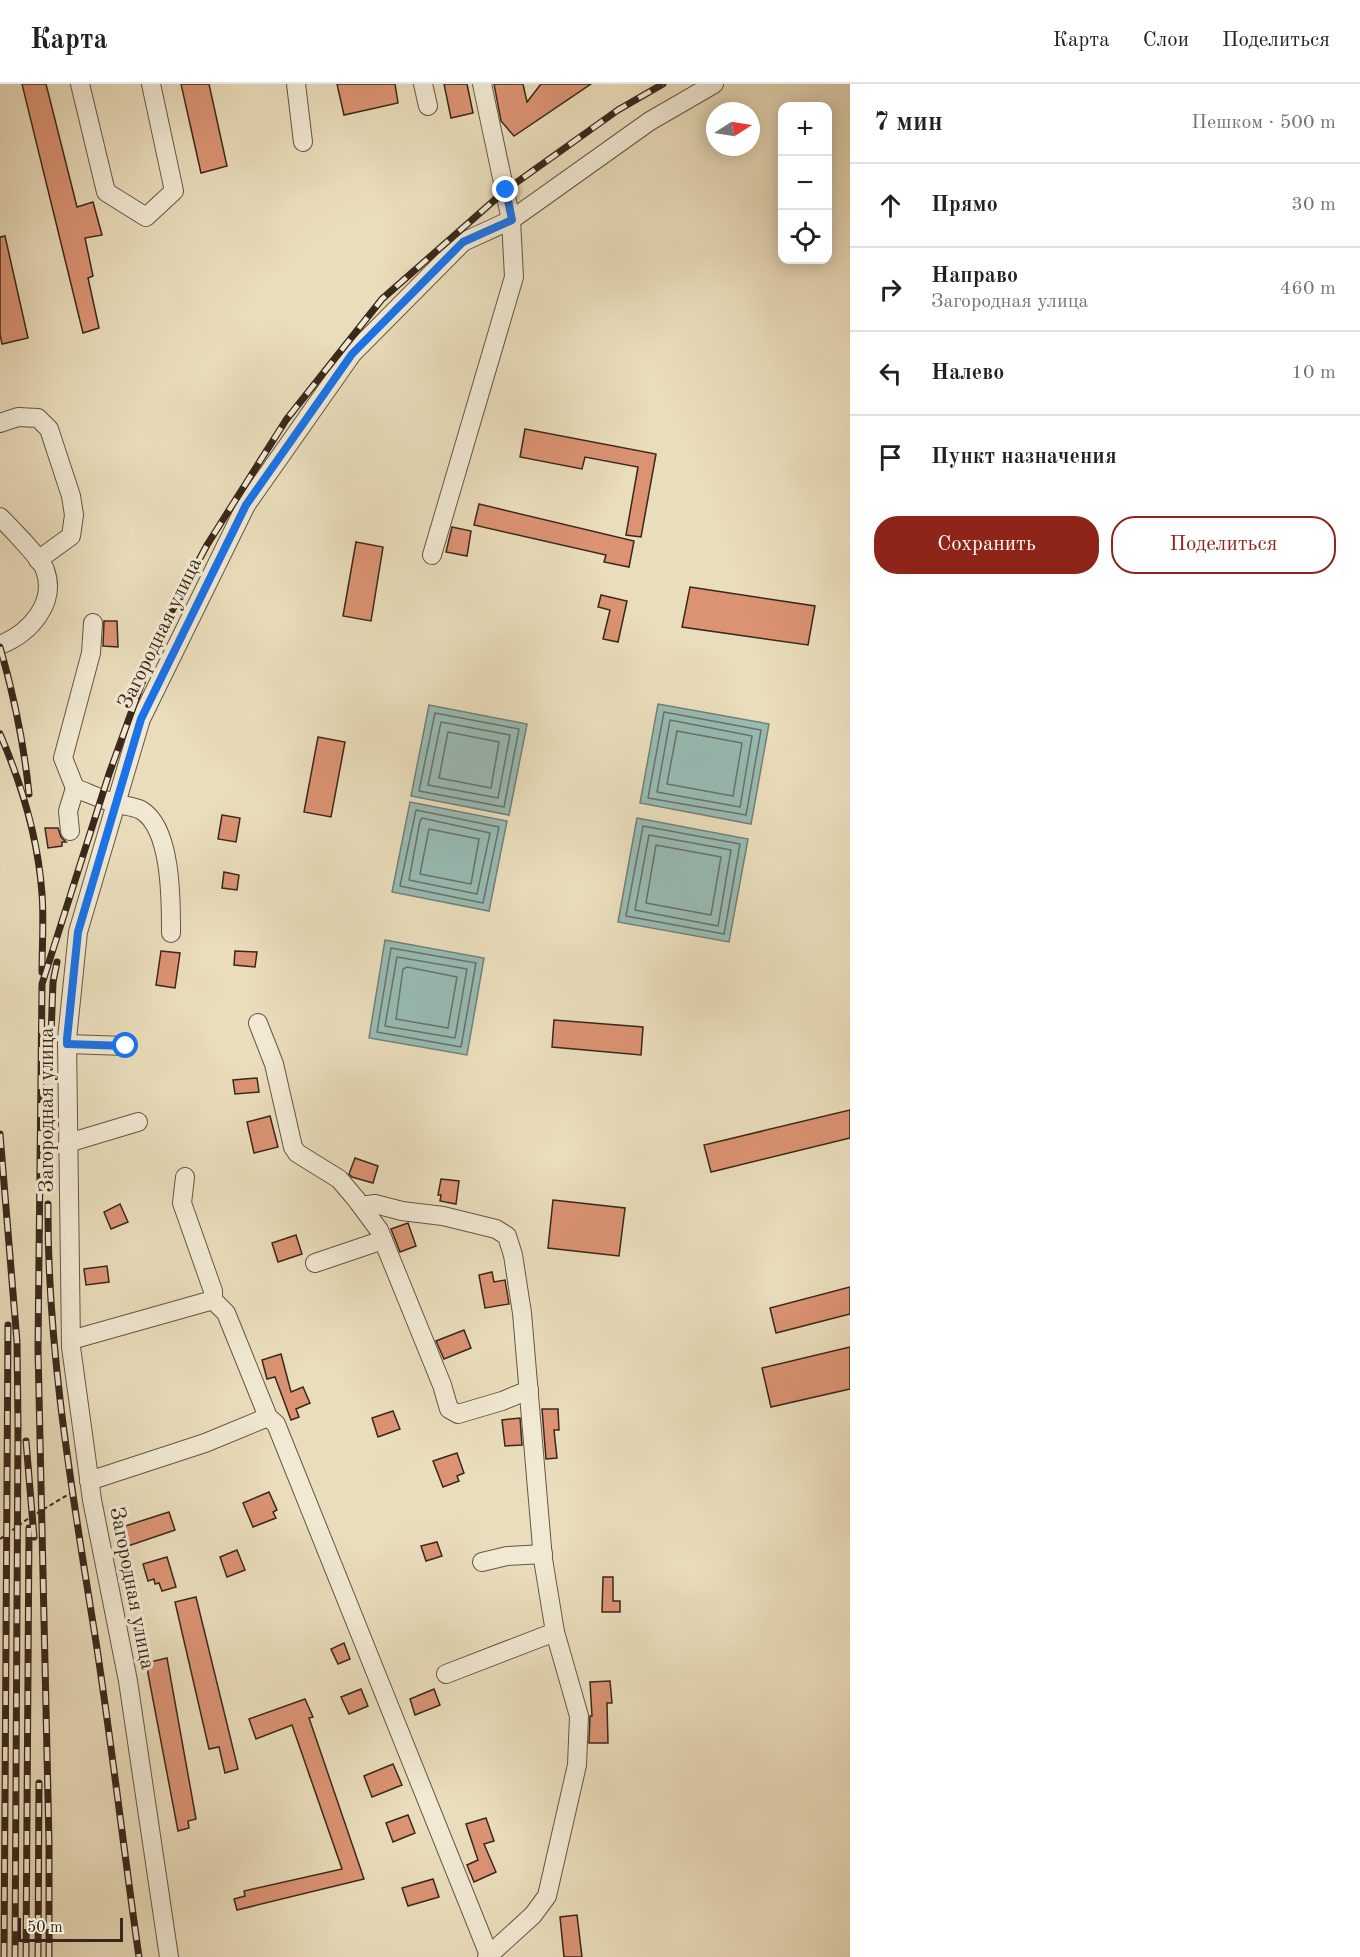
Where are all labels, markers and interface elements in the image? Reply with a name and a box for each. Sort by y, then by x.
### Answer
text: Карта [30,27,108,55]
text: Карта [1053,30,1110,51]
text: Слои [1143,30,1189,51]
text: Поделиться [1222,30,1330,51]
north arrow [706,102,760,156]
map controls [778,102,832,264]
button: + [778,102,832,156]
text: 7 мин [874,110,943,136]
text: Пешком · 500 m [1191,113,1336,133]
button: − [778,156,832,210]
route end [492,176,518,202]
icon: ahead [874,189,907,222]
text: Прямо [931,194,998,216]
text: 30 m [1291,195,1336,215]
button: locate [778,210,832,264]
text: Направо [931,265,1018,287]
icon: right [874,273,907,306]
text: 460 m [1280,279,1336,299]
text: Загородная улица [931,292,1088,312]
icon: left [874,357,907,390]
text: Налево [931,362,1004,384]
text: 10 m [1291,363,1336,383]
icon: arrive [874,441,907,474]
text: Пункт назначения [931,446,1117,468]
button: Сохранить [874,516,1099,574]
button: Поделиться [1111,516,1336,574]
street label: Загородная улица [115,555,206,713]
street label: Загородная улица [37,1027,58,1193]
route start [112,1032,138,1058]
street label: Загородная улица [105,1505,158,1671]
scale bar [18,1915,123,1942]
text: 50 m [27,1920,63,1936]

